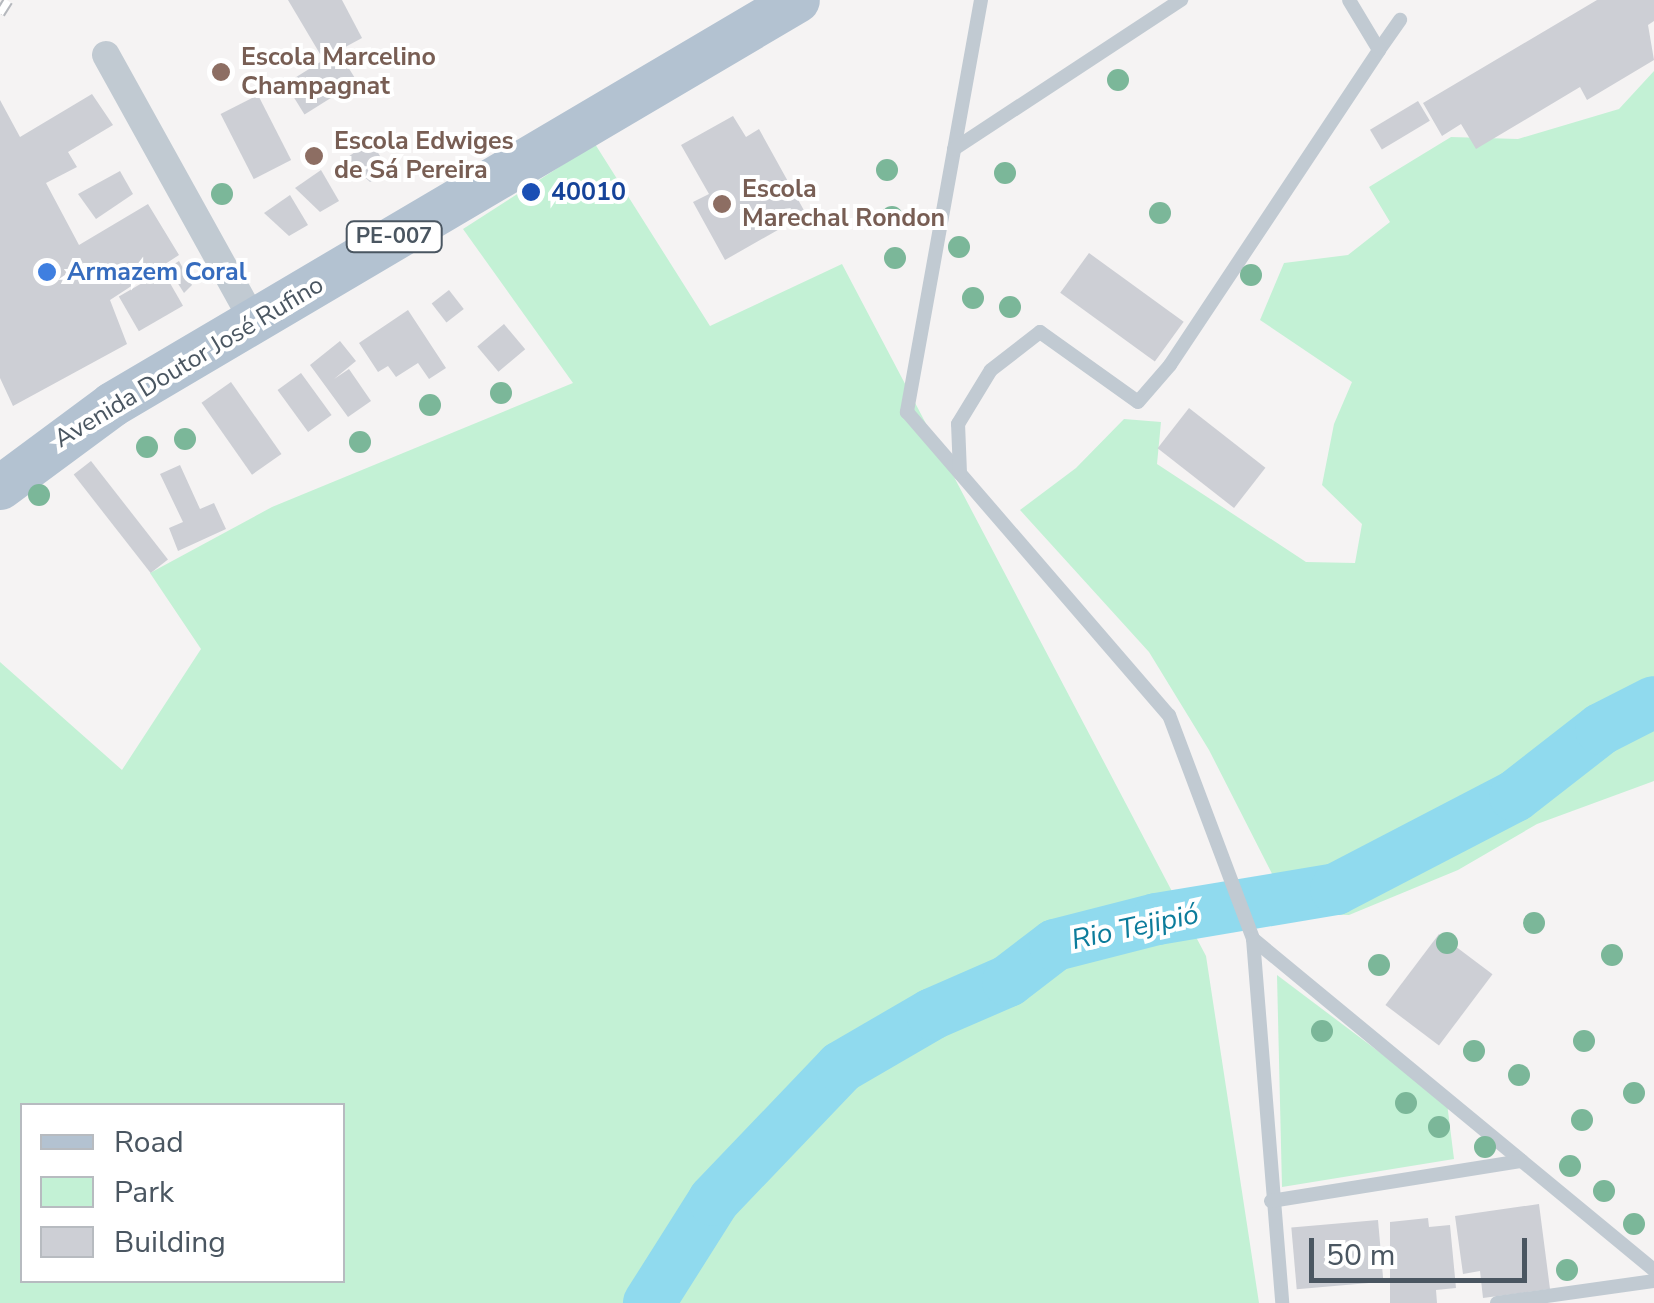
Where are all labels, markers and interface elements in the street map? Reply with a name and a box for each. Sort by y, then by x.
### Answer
place label: Escola Marcelino Champagnat [241,43,436,102]
marker: Escola Marcelino Champagnat [210,61,232,83]
place label: Escola Edwiges de Sá Pereira [334,127,514,186]
marker: Escola Edwiges de Sá Pereira [303,145,325,167]
place label: Escola Marechal Rondon [742,175,945,234]
place label: 40010 [551,177,626,207]
marker: 40010 [520,181,542,203]
marker: Escola Marechal Rondon [711,193,733,215]
road number: PE-007 [344,220,444,254]
place label: Armazem Coral [67,257,247,287]
marker: Armazem Coral [36,261,58,283]
street label: Avenida Doutor José Rufino [49,270,329,454]
water label: Rio Tejipió [1068,897,1202,957]
legend [20,1103,345,1283]
text: Road [114,1122,184,1163]
text: Park [114,1172,174,1213]
scale bar [1314,1218,1532,1280]
text: Building [114,1222,226,1263]
text: 50 m [1326,1235,1395,1276]

